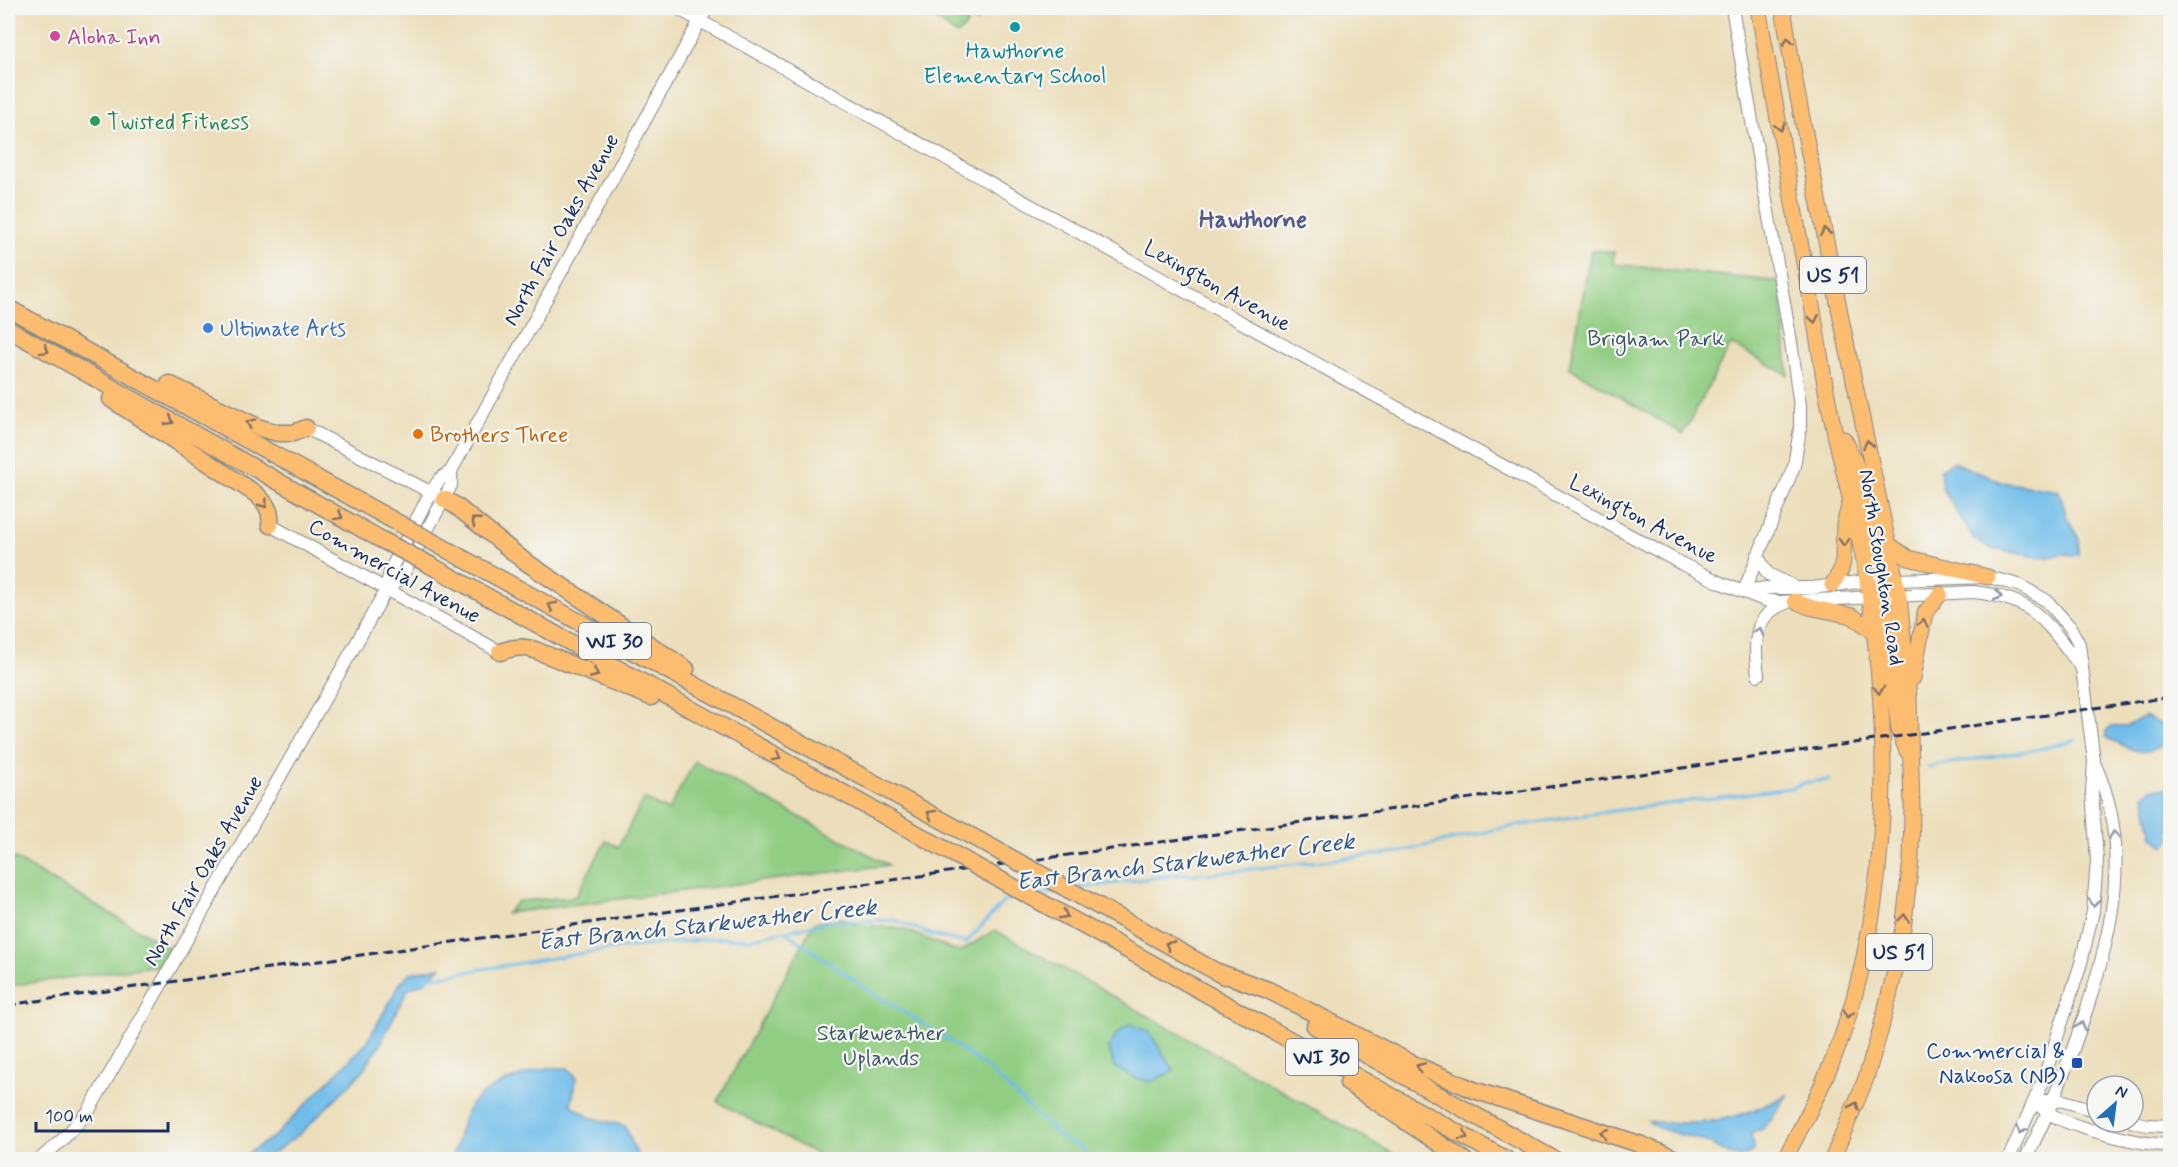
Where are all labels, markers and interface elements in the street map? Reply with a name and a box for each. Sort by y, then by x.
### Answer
marker: Hawthorne Elementary School [1008,20,1022,34]
place label: Aloha Inn [67,24,161,52]
marker: Aloha Inn [48,29,62,43]
one-way arrow [1783,36,1795,46]
place label: Hawthorne Elementary School [924,38,1106,91]
place label: Twisted Fitness [107,109,249,137]
marker: Twisted Fitness [88,114,102,128]
one-way arrow [1773,122,1786,132]
street label: North Fair Oaks Avenue [497,129,626,331]
district label: Hawthorne [1199,205,1307,236]
one-way arrow [1819,228,1832,238]
street label: Lexington Avenue [1137,235,1296,342]
road number: US 51 [1800,257,1866,293]
one-way arrow [1807,314,1820,324]
place label: Ultimate Arts [220,316,346,344]
marker: Ultimate Arts [201,321,215,335]
park label: Brigham Park [1587,326,1725,357]
one-way arrow [39,343,49,355]
one-way arrow [163,413,174,425]
one-way arrow [246,419,257,431]
place label: Brothers Three [430,422,568,450]
marker: Brothers Three [411,427,425,441]
one-way arrow [1862,439,1875,449]
street label: North Stoughton Road [1849,467,1910,668]
street label: Lexington Avenue [1562,469,1722,573]
one-way arrow [257,497,268,508]
one-way arrow [333,509,344,520]
street label: Commercial Avenue [303,513,485,631]
one-way arrow [471,518,482,529]
one-way arrow [1837,538,1850,547]
one-way arrow [1993,589,2003,602]
one-way arrow [548,602,558,613]
one-way arrow [1916,618,1929,628]
road number: WI 30 [579,623,651,659]
one-way arrow [1752,627,1764,637]
one-way arrow [588,667,599,679]
one-way arrow [1872,686,1885,695]
one-way arrow [771,750,781,761]
street label: North Fair Oaks Avenue [138,771,270,971]
one-way arrow [927,810,937,821]
water label: East Branch Starkweather Creek [1014,826,1358,899]
one-way arrow [2108,831,2121,840]
water label: East Branch Starkweather Creek [536,892,880,959]
one-way arrow [2088,899,2100,908]
one-way arrow [1058,908,1068,919]
one-way arrow [1898,913,1910,922]
road number: US 51 [1866,934,1932,970]
one-way arrow [1165,941,1175,952]
one-way arrow [1843,1008,1855,1019]
park label: Starkweather Uplands [817,1020,945,1073]
one-way arrow [2074,1021,2087,1032]
place label: Commercial & Nakoosa (NB) [1926,1038,2065,1091]
road number: WI 30 [1286,1039,1358,1075]
marker: Commercial & Nakoosa (NB) [2070,1056,2084,1070]
one-way arrow [1416,1062,1427,1074]
north arrow [2085,1074,2145,1134]
text: N [2112,1080,2131,1104]
scale bar [36,1095,168,1133]
one-way arrow [1848,1101,1860,1112]
text: 100 m [45,1105,93,1129]
one-way arrow [2016,1124,2028,1135]
one-way arrow [1599,1127,1610,1140]
one-way arrow [1458,1128,1468,1140]

